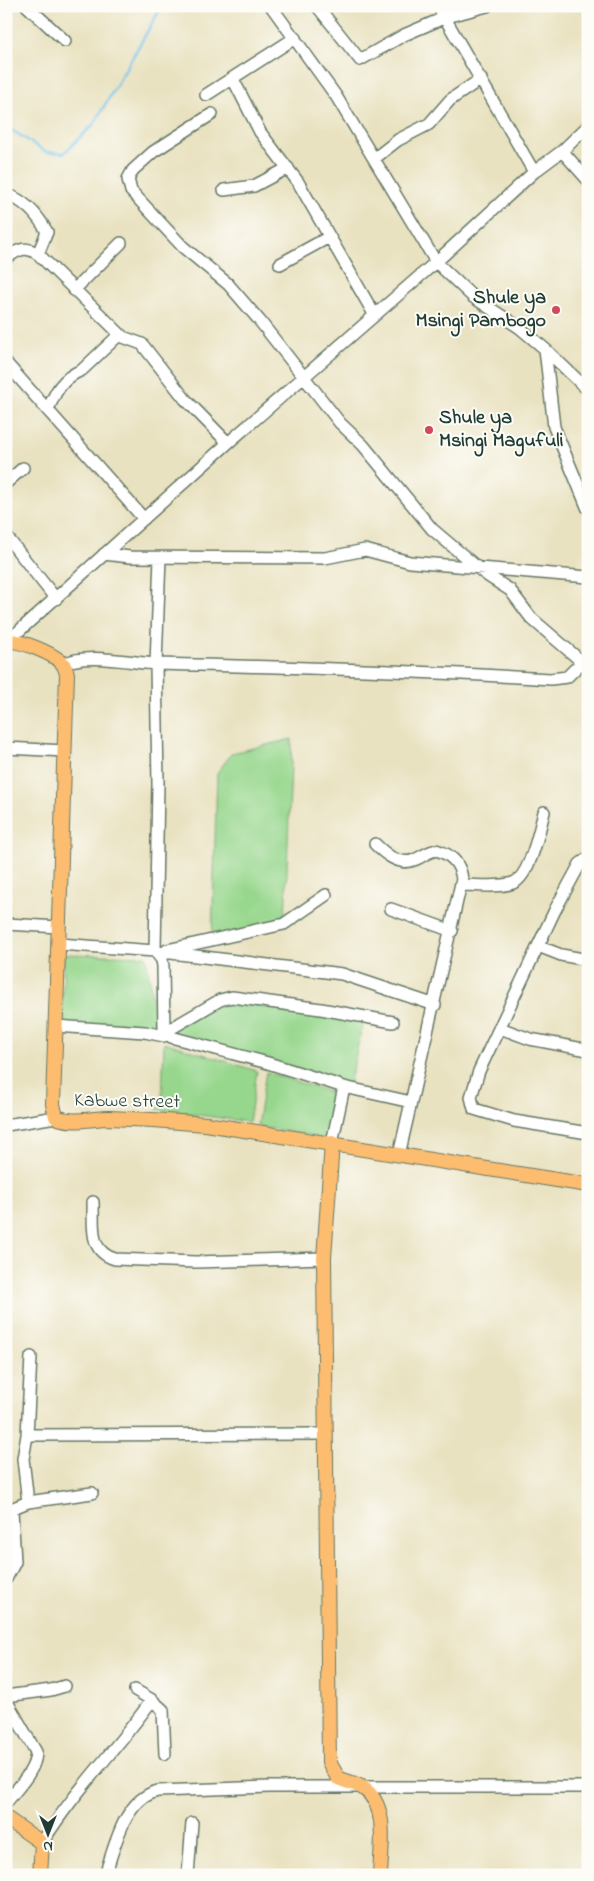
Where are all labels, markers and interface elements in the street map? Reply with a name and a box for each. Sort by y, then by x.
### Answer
place label: Shule ya Msingi Pambogo [416,284,546,337]
marker: Shule ya Msingi Pambogo [550,304,562,316]
place label: Shule ya Msingi Magufuli [439,404,564,457]
marker: Shule ya Msingi Magufuli [423,424,435,436]
street label: Kabwe street [74,1087,180,1117]
north arrow [22,1808,72,1858]
text: N [43,1835,53,1856]

